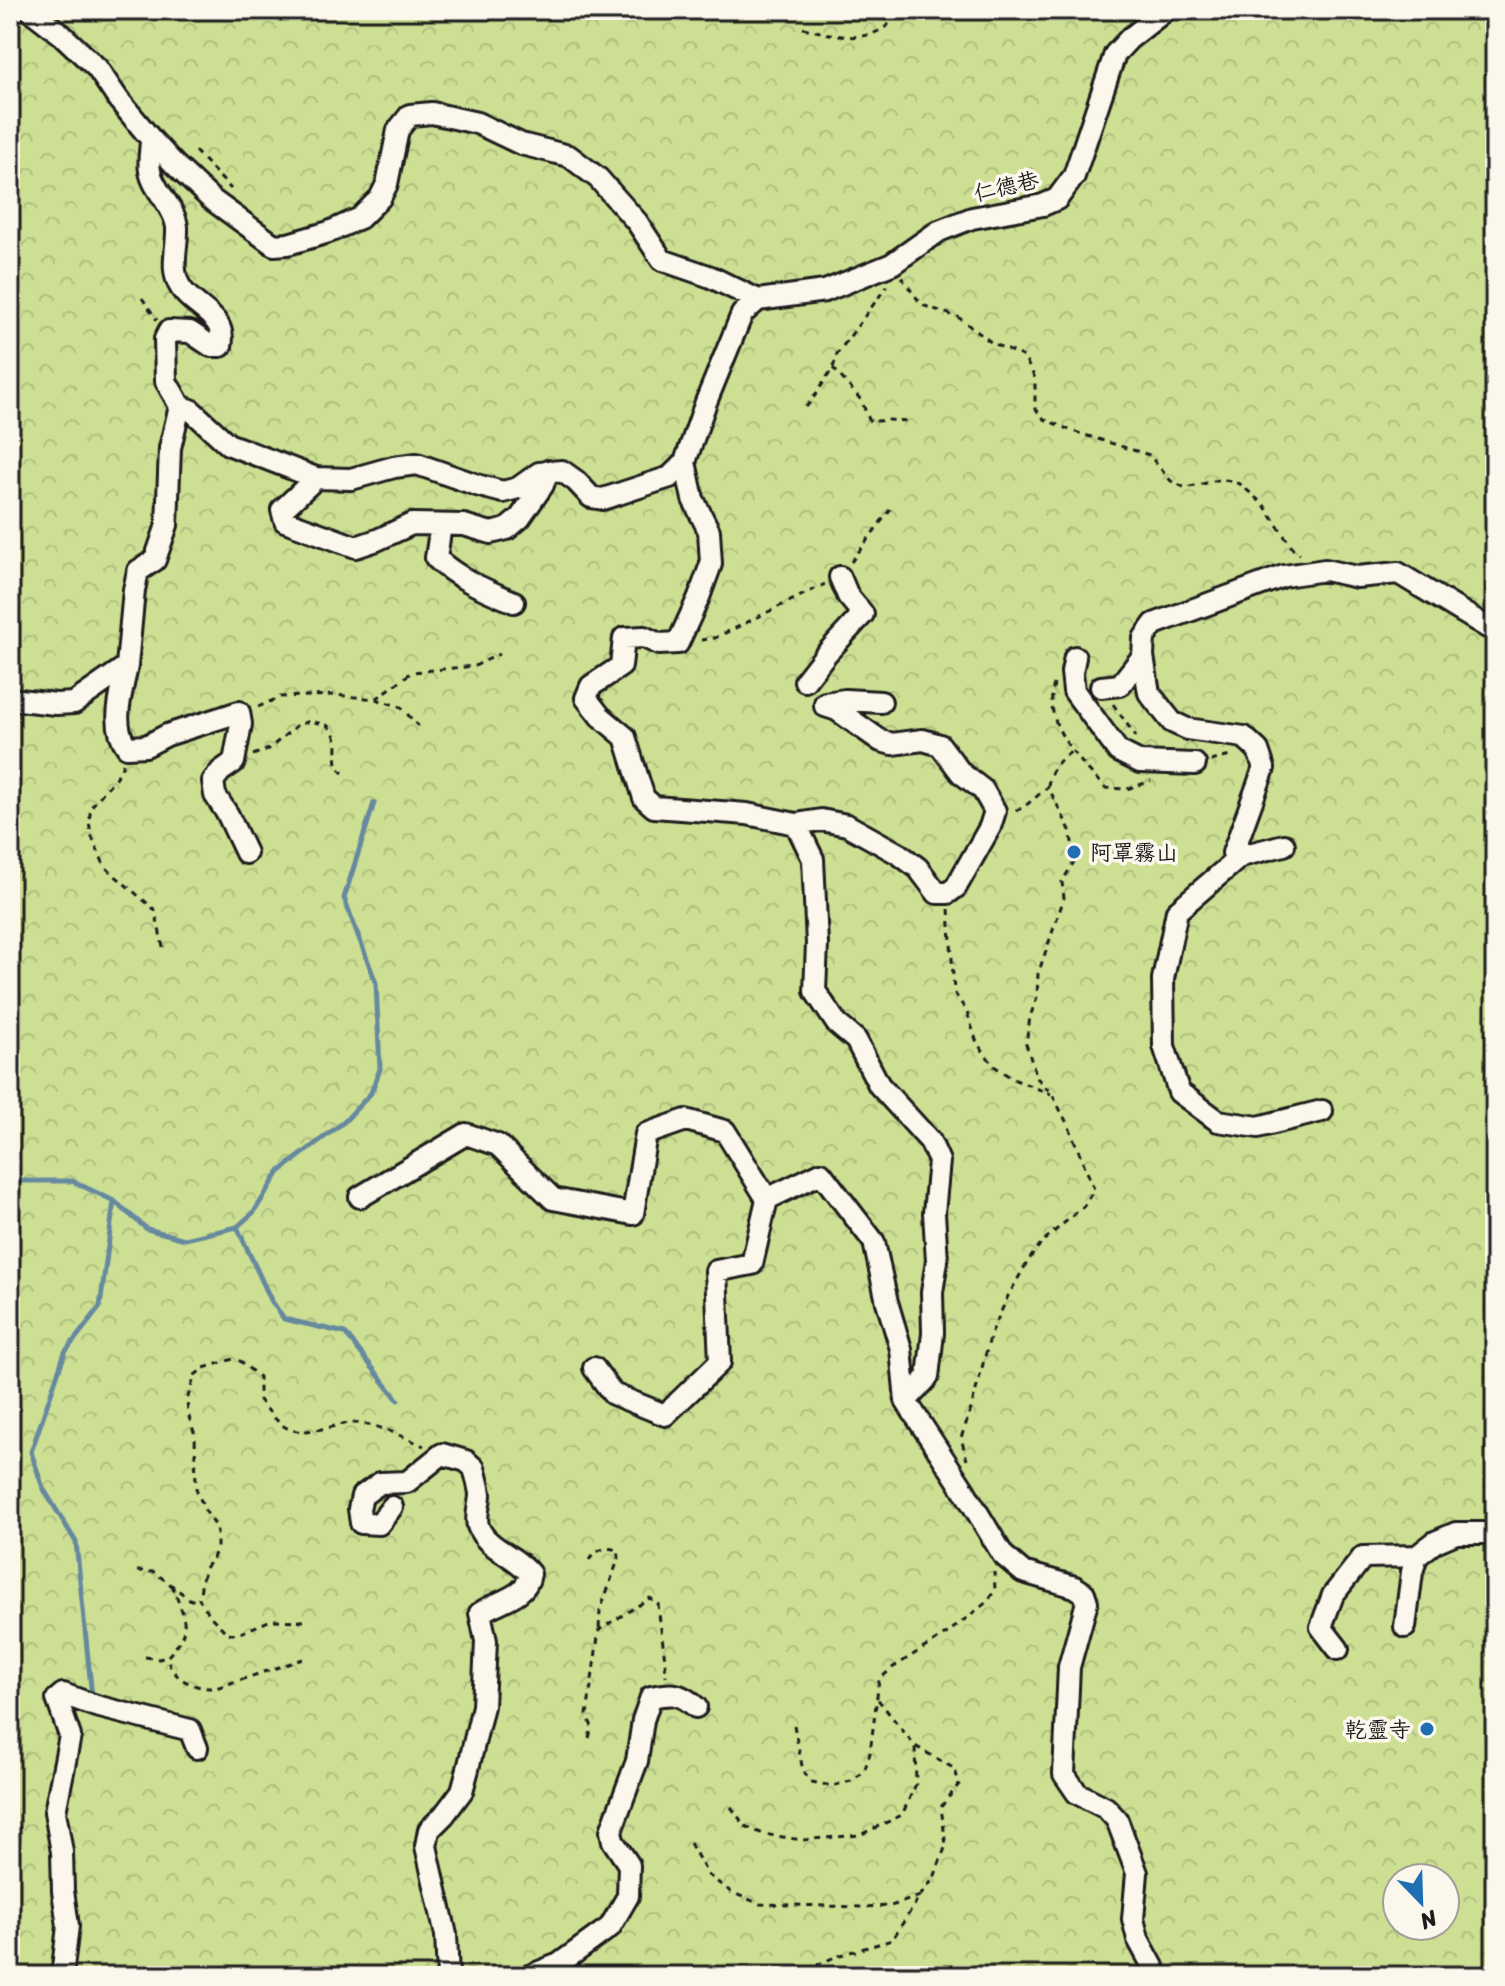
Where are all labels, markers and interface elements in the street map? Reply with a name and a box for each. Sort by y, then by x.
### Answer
street label: 仁德巷 [970,160,1043,213]
place label: 阿罩霧山 [1090,833,1178,872]
marker: 阿罩霧山 [1065,843,1083,861]
place label: 乾靈寺 [1345,1710,1411,1749]
marker: 乾靈寺 [1418,1720,1436,1738]
north arrow [1381,1862,1461,1942]
text: N [1413,1899,1444,1941]

